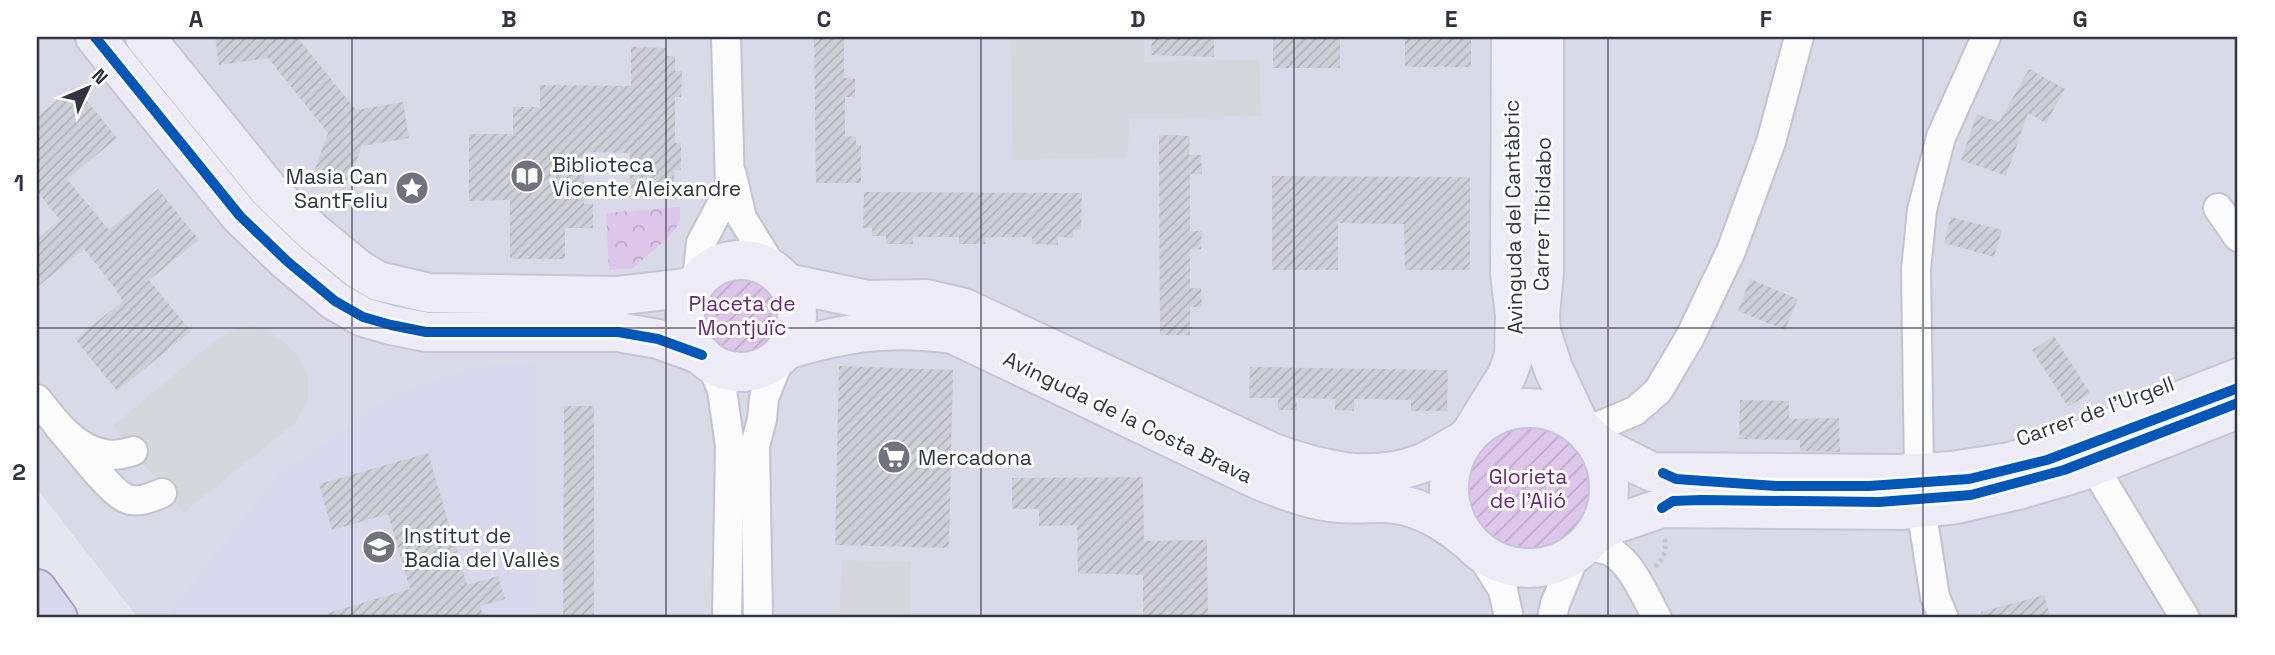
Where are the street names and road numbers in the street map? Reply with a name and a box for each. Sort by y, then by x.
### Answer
street label: Avinguda del Cantàbric [1497,99,1529,335]
street label: Carrer Tibidabo [1527,137,1557,291]
street label: Avinguda de la Costa Brava [999,345,1257,489]
street label: Carrer de l'Urgell [2012,370,2178,452]

